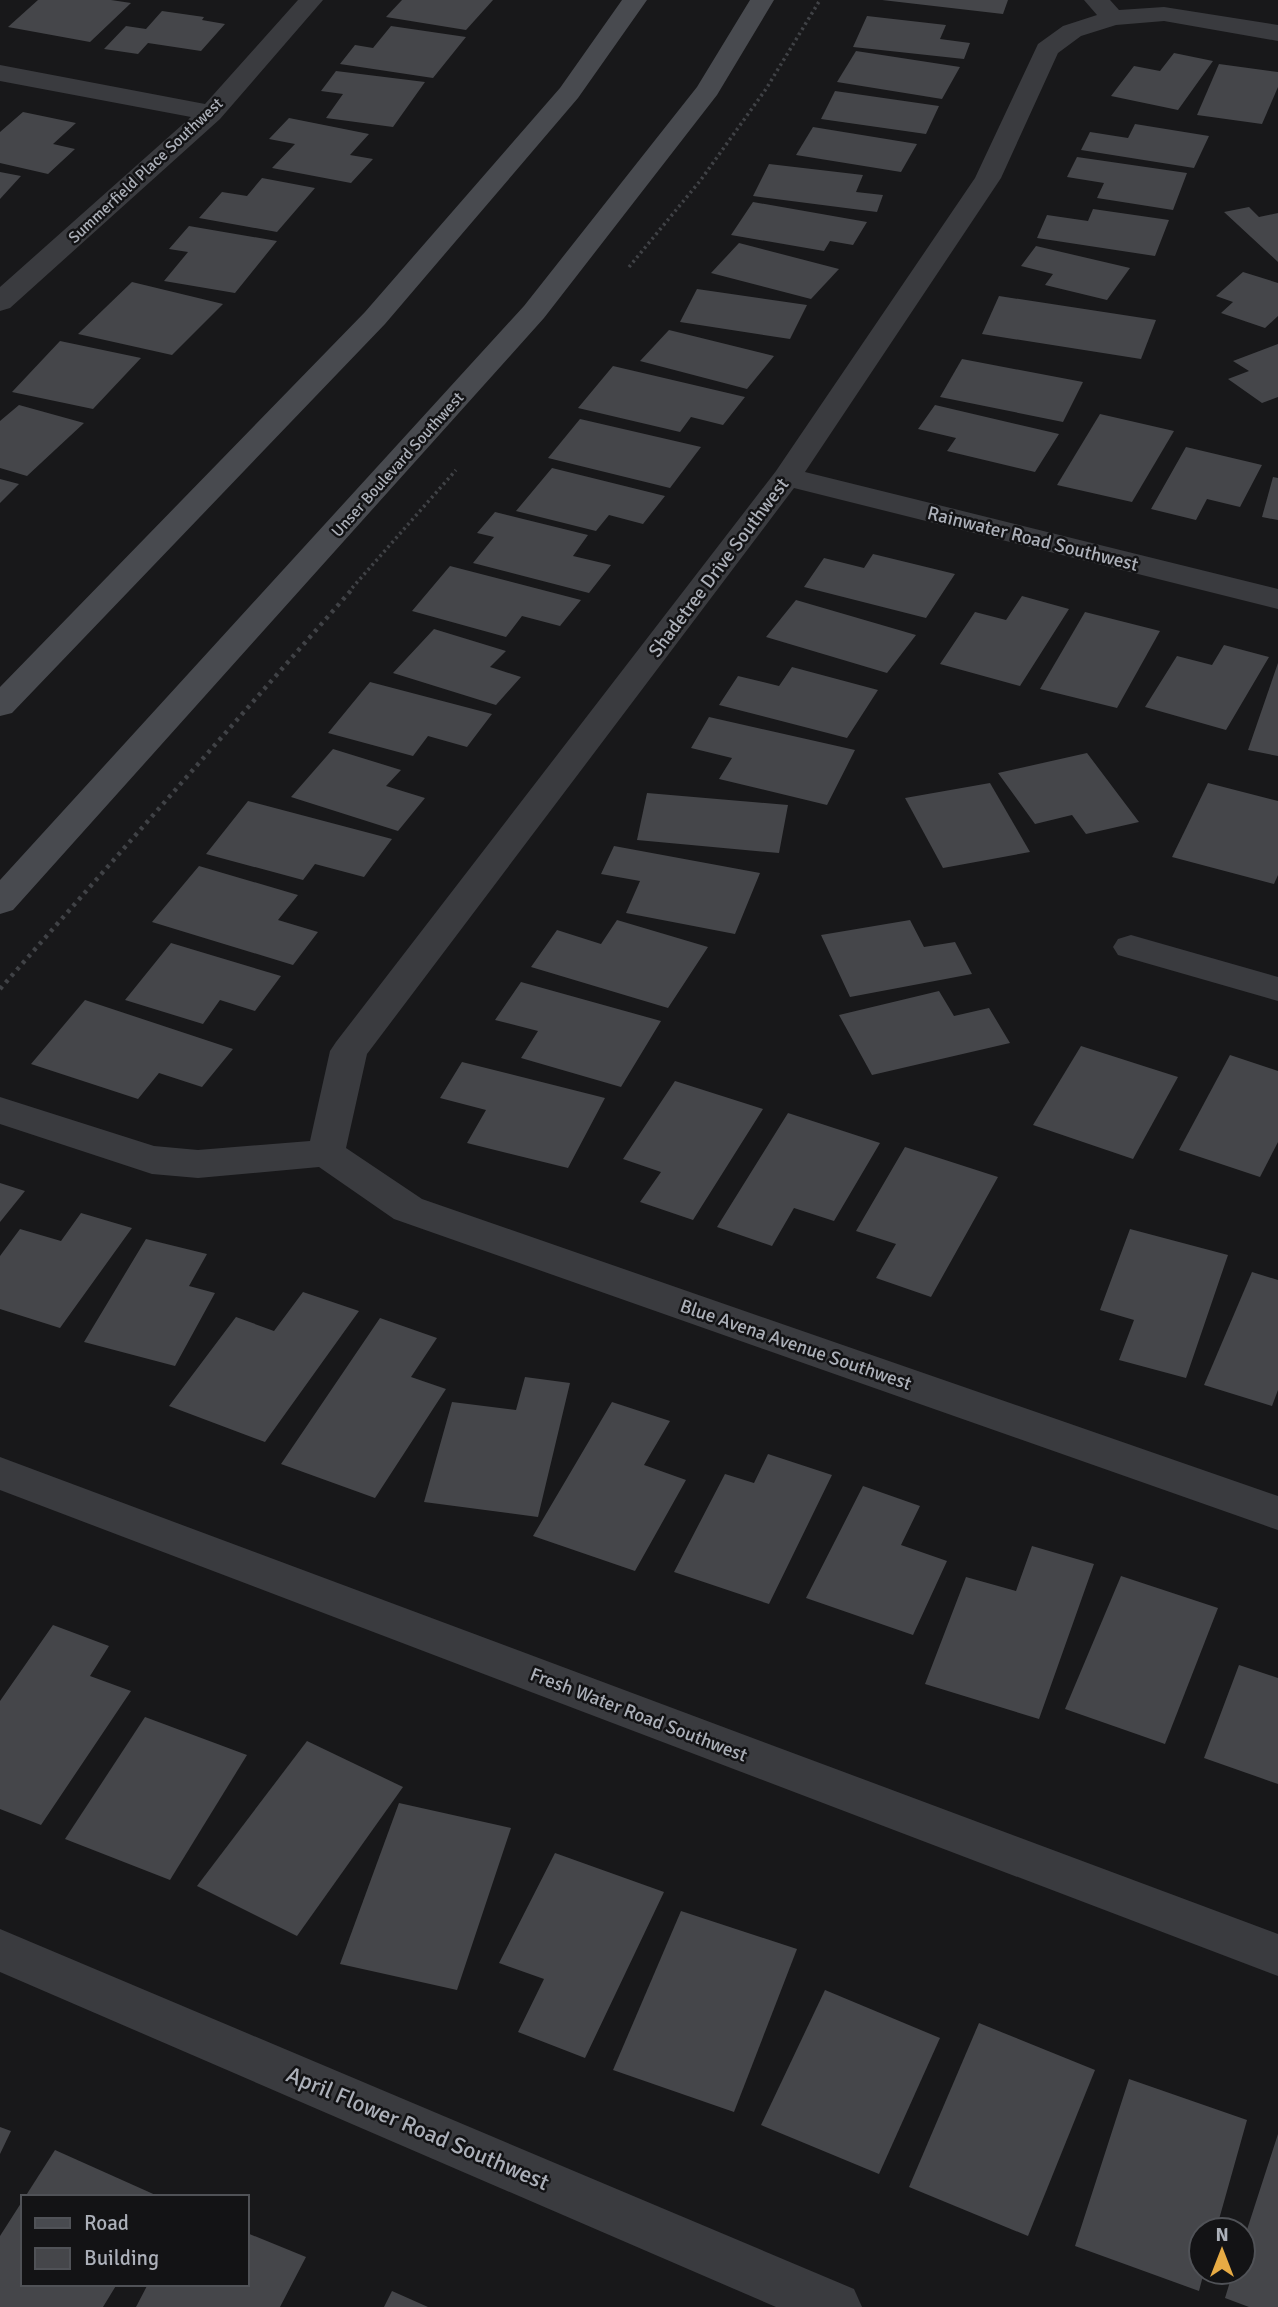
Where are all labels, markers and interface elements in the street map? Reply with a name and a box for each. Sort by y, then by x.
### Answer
street label: Summerfield Place Southwest [64,94,227,248]
street label: Unser Boulevard Southwest [327,388,468,541]
street label: Shadetree Drive Southwest [643,473,794,662]
street label: Rainwater Road Southwest [925,501,1141,577]
street label: Blue Avena Avenue Southwest [677,1294,915,1396]
street label: Fresh Water Road Southwest [527,1662,751,1768]
street label: April Flower Road Southwest [282,2060,553,2197]
legend [21,2195,248,2286]
text: Road [84,2210,129,2236]
north arrow [1187,2216,1257,2286]
text: N [1215,2223,1229,2247]
text: Building [84,2245,159,2271]

